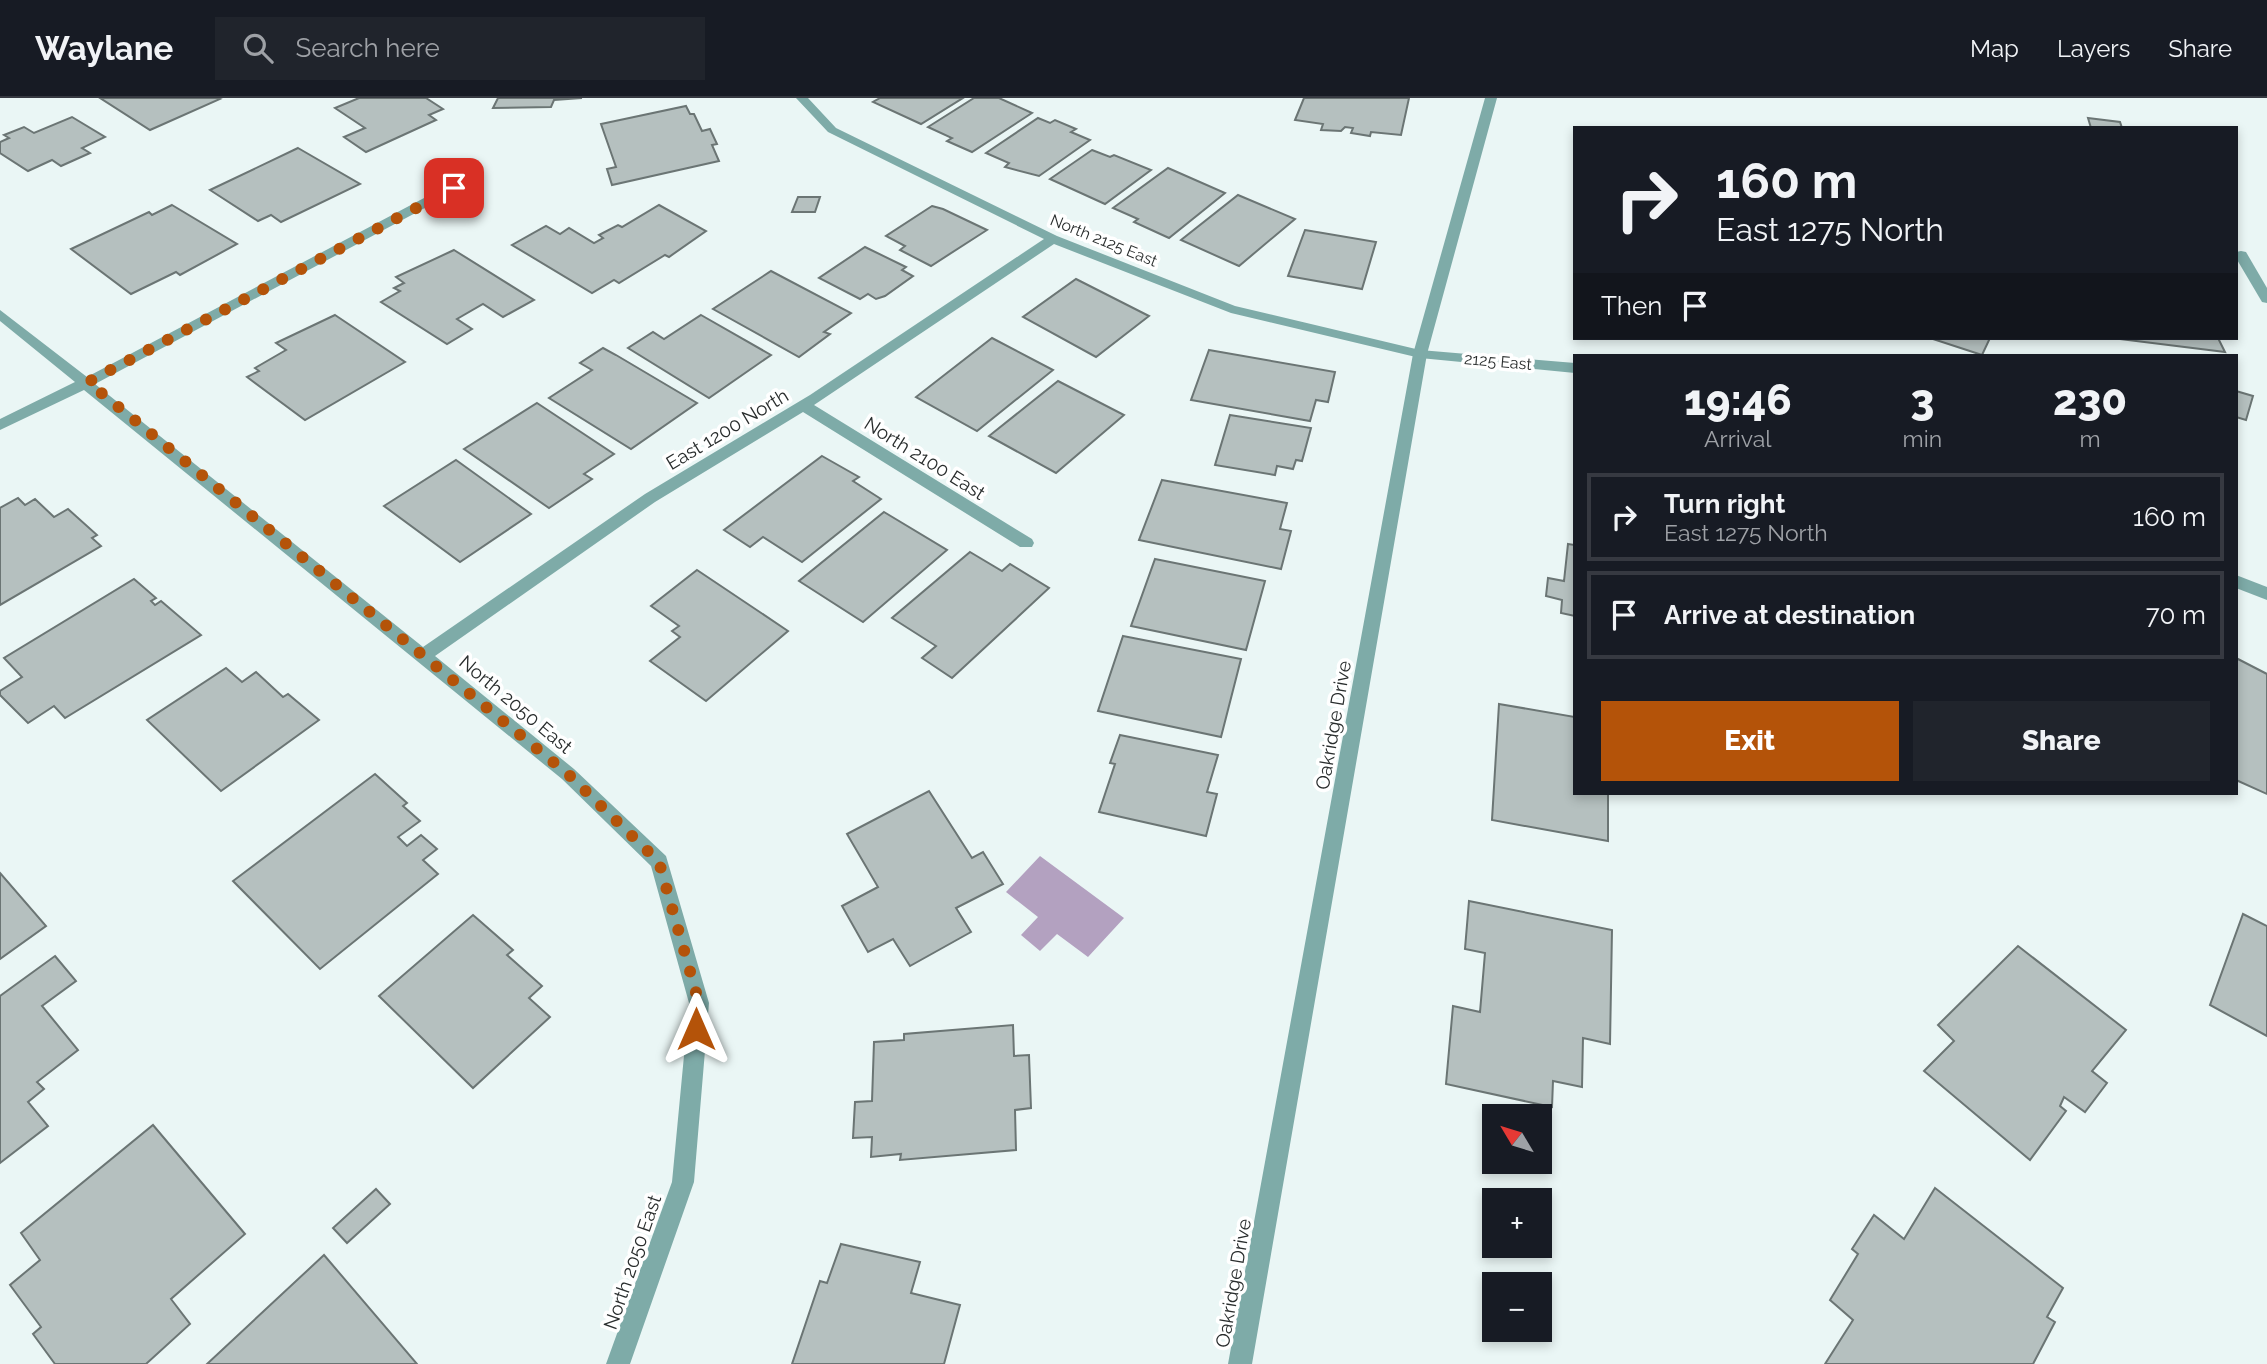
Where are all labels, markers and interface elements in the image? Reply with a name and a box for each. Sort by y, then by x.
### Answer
search box [215,17,705,80]
text: Waylane [35,29,173,68]
icon: search [239,29,277,67]
text: Search here [295,33,440,63]
text: Map [1970,34,2019,63]
text: Layers [2057,34,2130,63]
text: Share [2168,34,2232,63]
text: 160 m [1716,152,1857,209]
icon: right [1601,154,1692,245]
pin [424,158,484,218]
icon: arrive [435,169,473,207]
street label: North 2125 East [1047,210,1161,271]
text: East 1275 North [1716,211,1944,248]
icon: arrive [1676,287,1714,325]
text: Then [1601,291,1662,321]
street label: 2125 East [1463,349,1533,374]
text: 19:46 [1684,376,1792,425]
text: 3 [1910,376,1934,425]
text: 230 [2053,376,2127,425]
street label: East 1200 North [662,384,792,474]
street label: North 2100 East [861,412,990,504]
text: Arrival [1704,425,1772,452]
text: min [1903,425,1942,452]
text: m [2080,425,2101,452]
text: Turn right [1664,489,1785,519]
icon: right [1605,498,1643,536]
text: 160 m [2133,502,2206,532]
text: East 1275 North [1664,519,1828,546]
icon: arrive [1605,596,1643,634]
text: Arrive at destination [1664,600,1915,630]
text: 70 m [2146,600,2206,630]
street label: North 2050 East [455,650,577,758]
street label: Oakridge Drive [1311,659,1355,791]
button: Exit [1601,701,1899,781]
button: Share [1913,701,2210,781]
position arrow [659,992,733,1066]
north arrow [1482,1104,1552,1174]
map controls [1482,1104,1552,1342]
button: + [1482,1188,1552,1258]
street label: North 2050 East [599,1191,665,1332]
street label: Oakridge Drive [1211,1217,1255,1349]
button: − [1482,1272,1552,1342]

